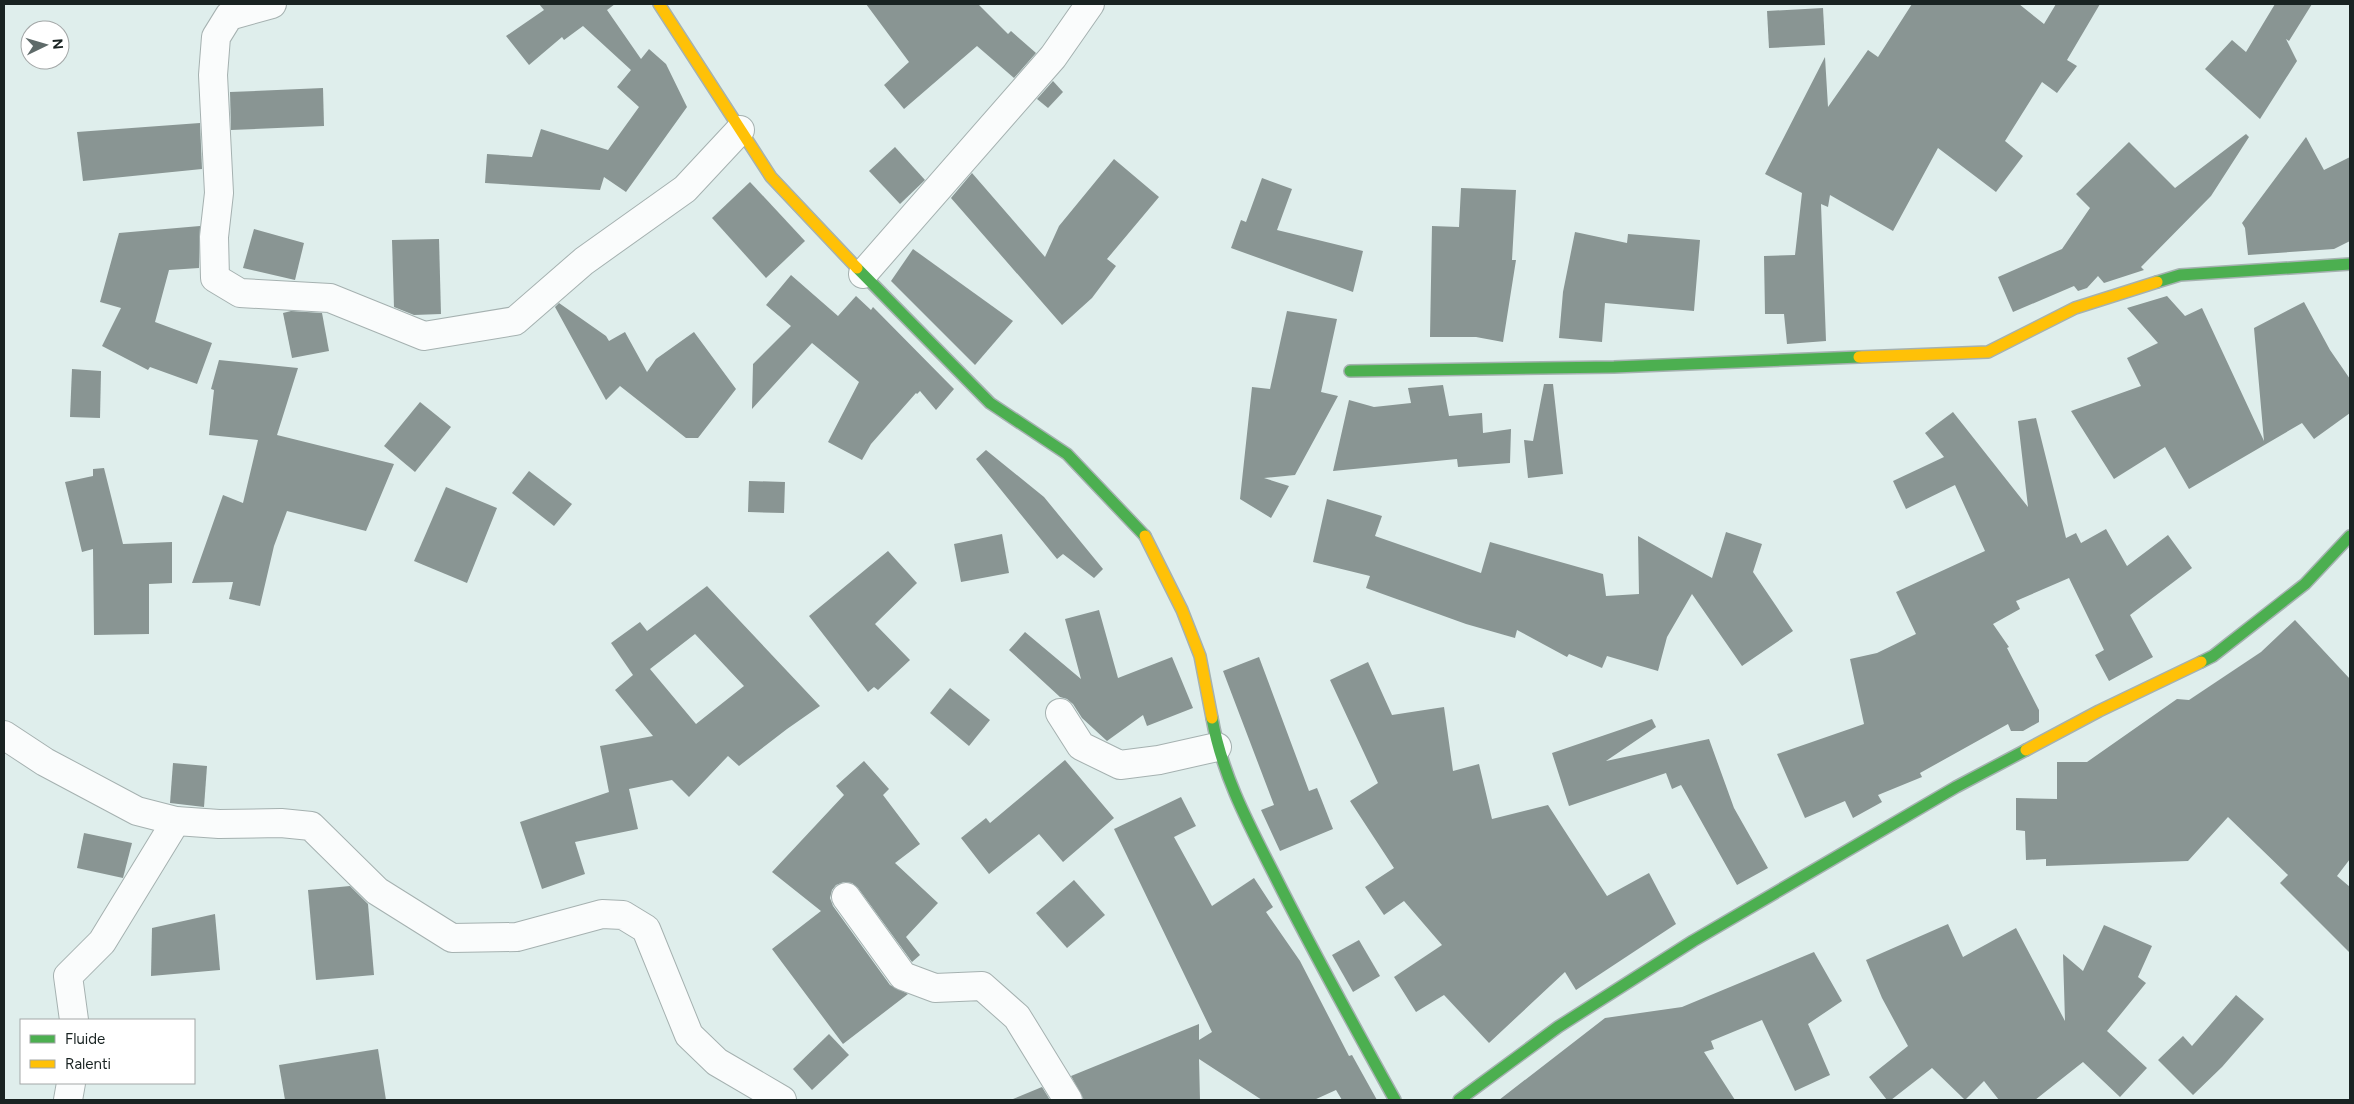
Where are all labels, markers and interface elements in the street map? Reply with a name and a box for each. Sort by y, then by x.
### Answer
north arrow [20,20,70,70]
text: N [49,38,66,50]
legend [20,1019,195,1084]
text: Fluide [65,1030,105,1048]
text: Ralenti [65,1055,111,1073]

